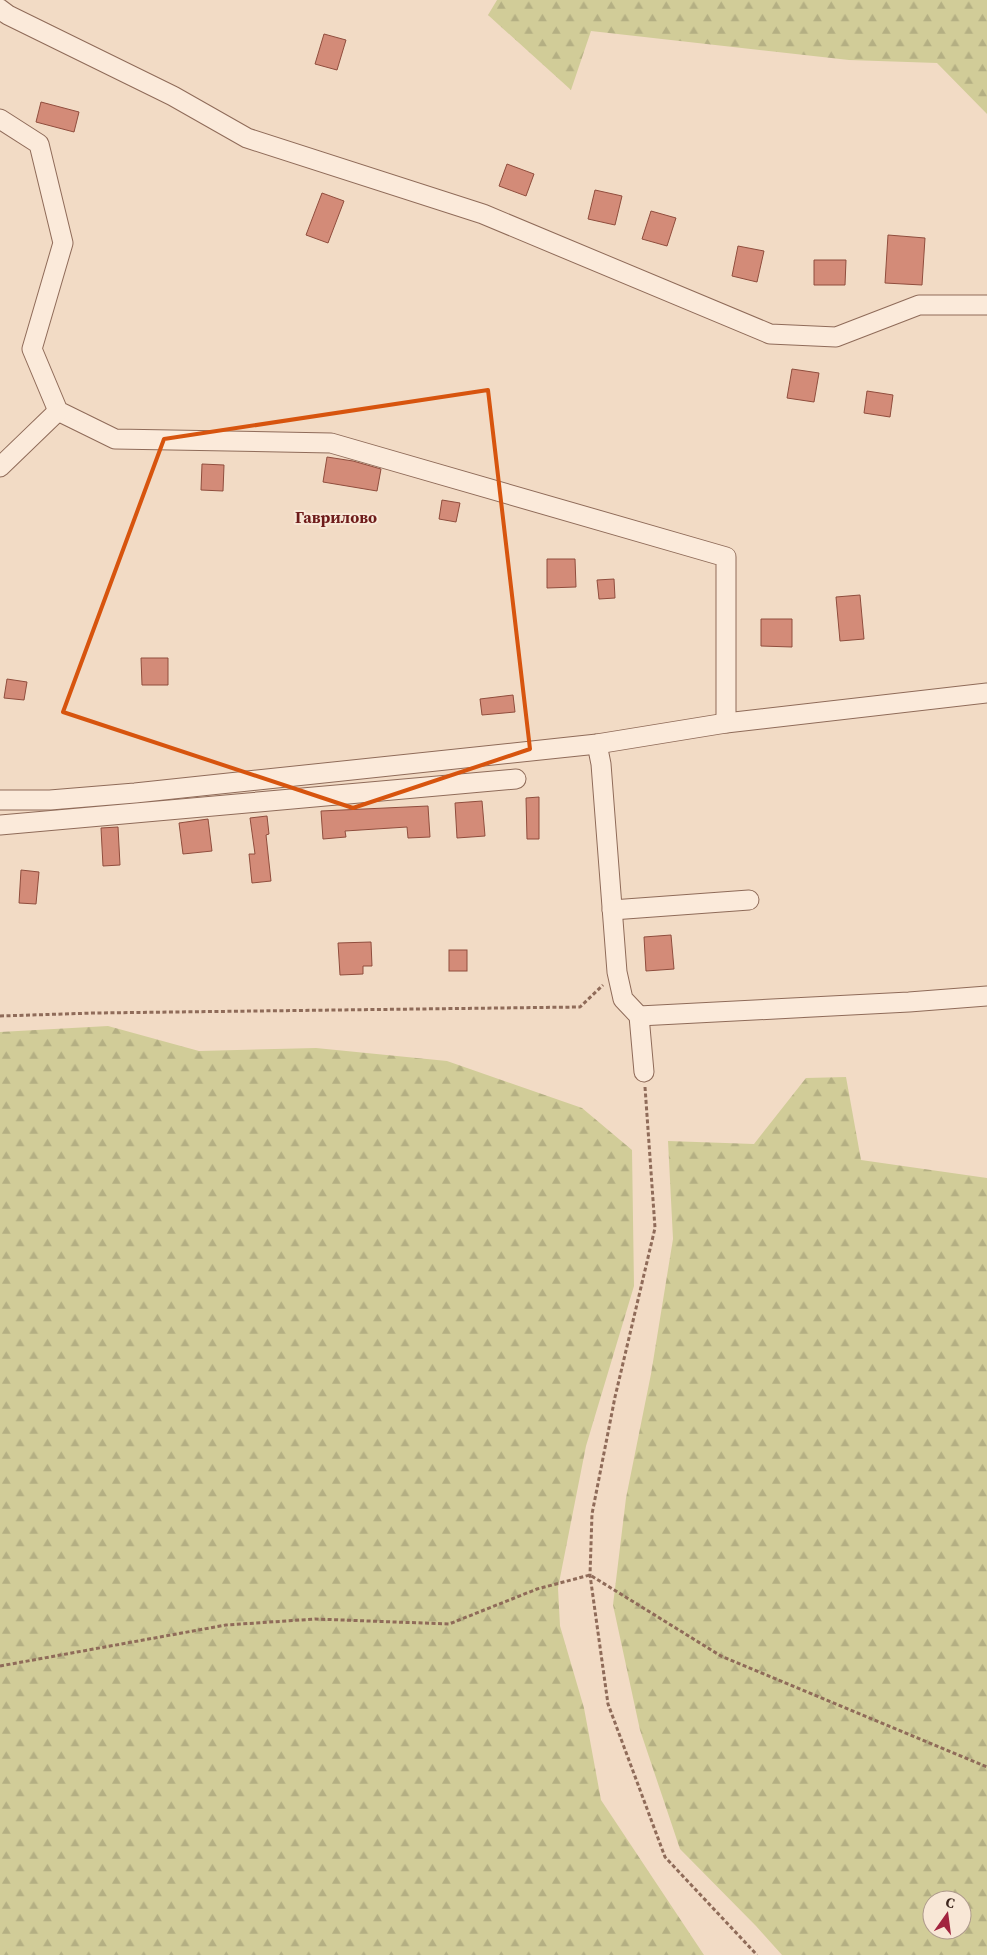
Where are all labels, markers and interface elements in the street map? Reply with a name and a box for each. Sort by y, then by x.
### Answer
district label: Гаврилово [295,506,377,528]
north arrow [922,1890,972,1940]
text: С [943,1892,957,1913]

